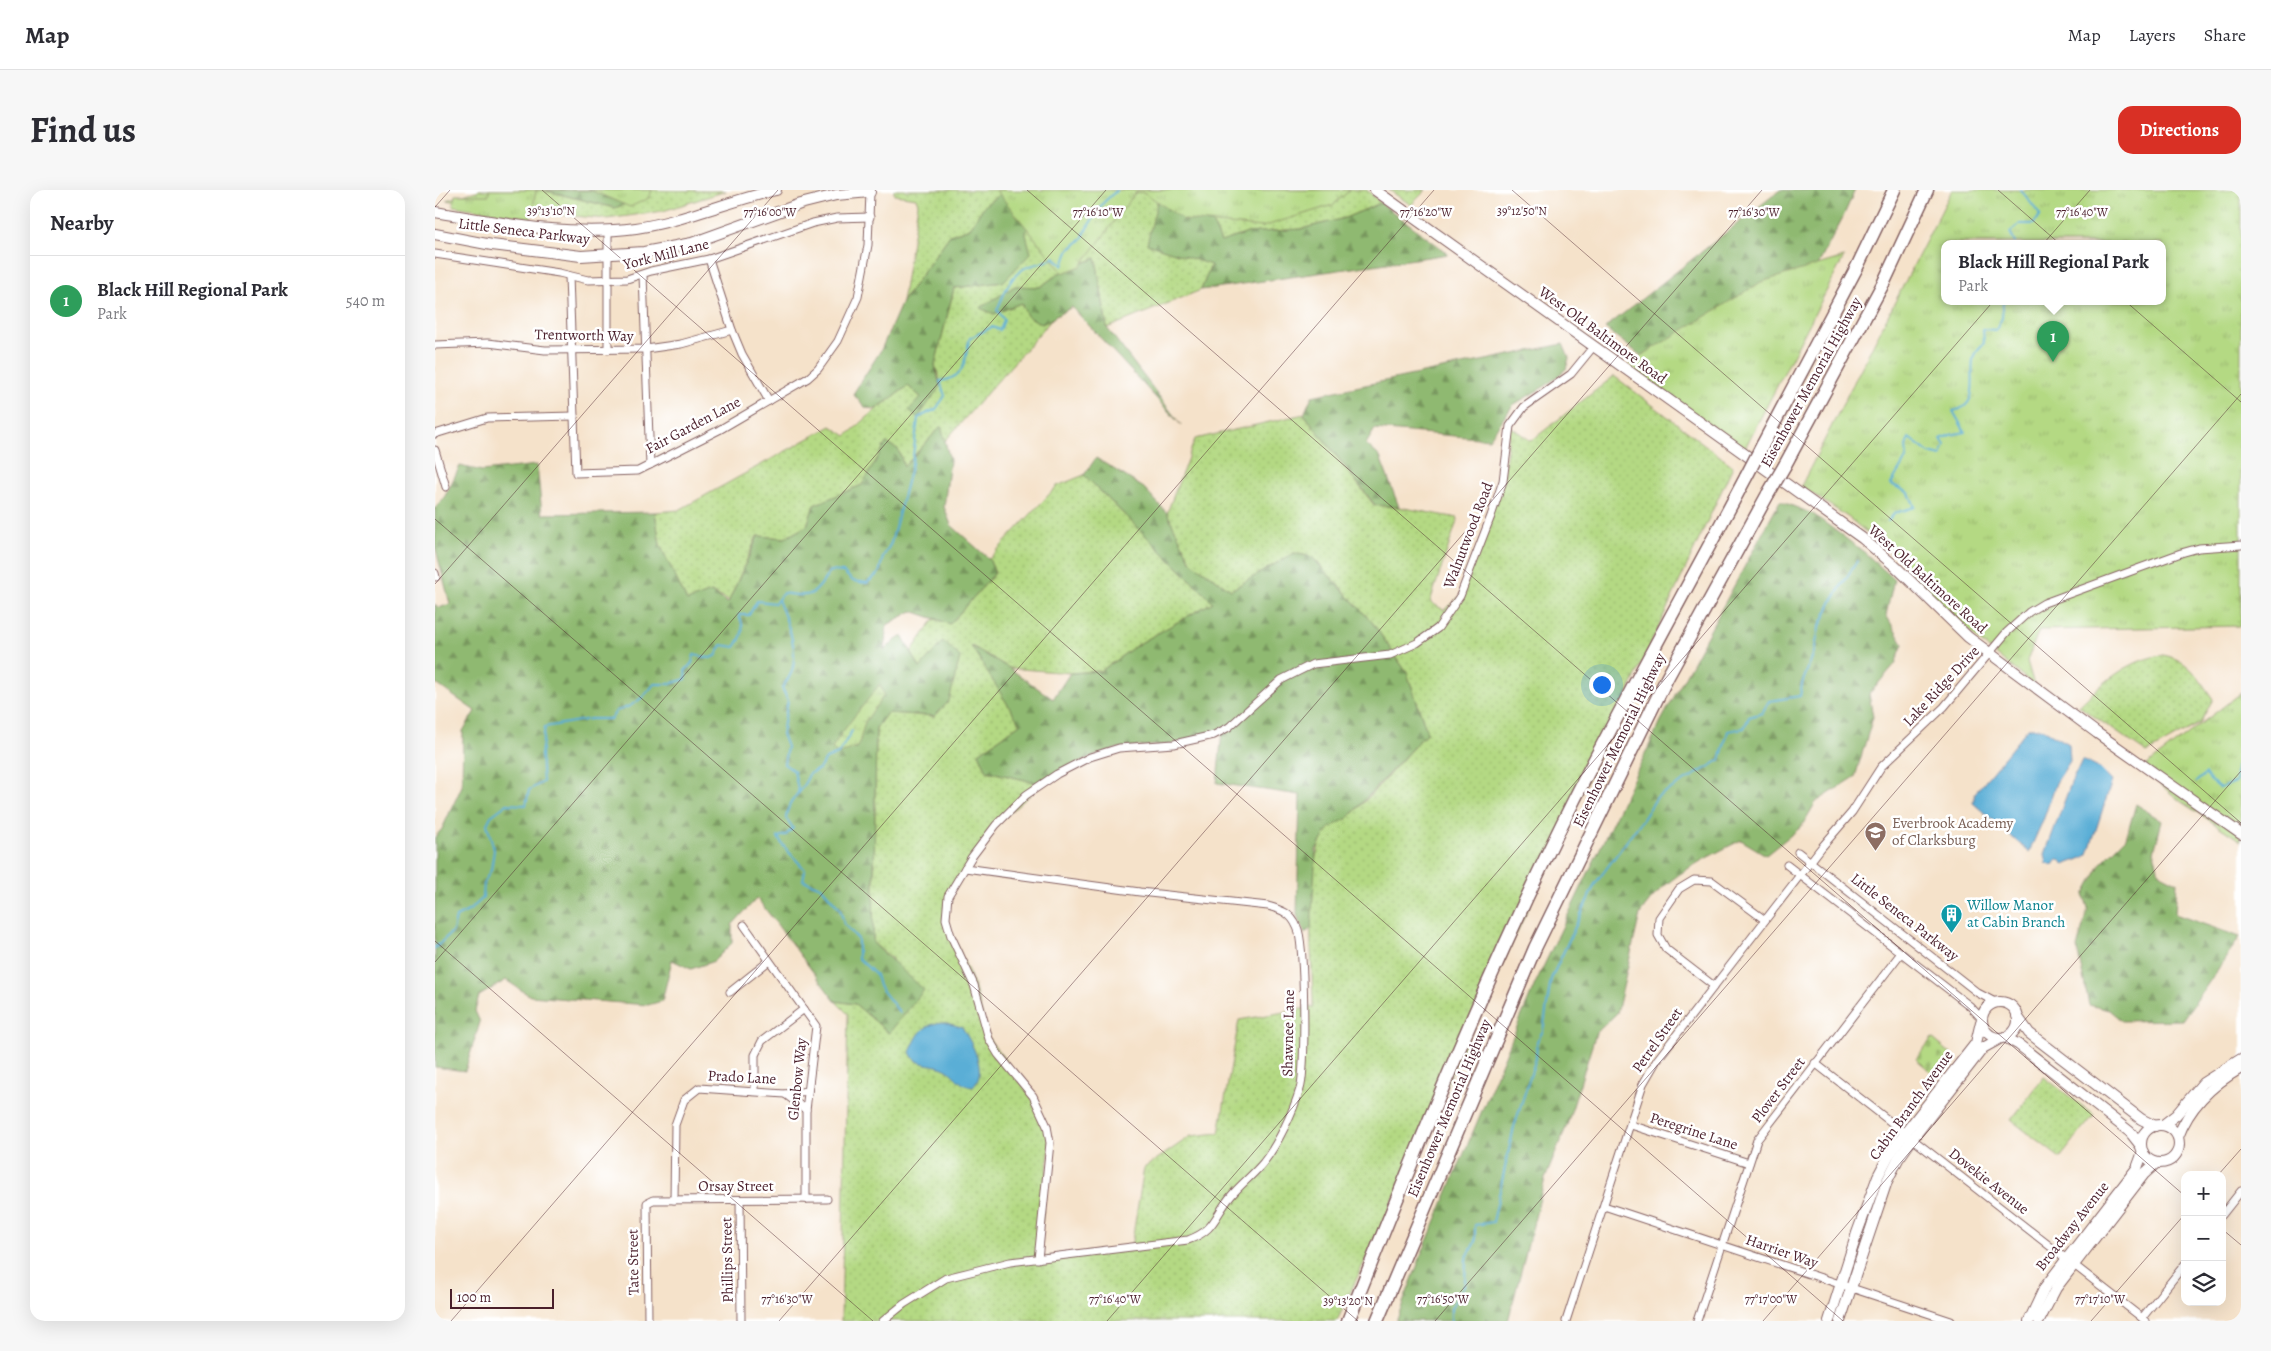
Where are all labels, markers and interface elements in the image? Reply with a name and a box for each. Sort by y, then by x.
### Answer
text: Map [25,19,69,51]
text: Map [2068,23,2101,47]
text: Layers [2129,23,2176,47]
text: Share [2204,23,2246,47]
text: Find us [30,106,136,154]
button: Directions [2118,106,2241,154]
text: 39°13'10"N [527,203,575,219]
text: 39°12'50"N [1497,203,1547,219]
text: 77°16'00"W [743,204,797,220]
text: 77°16'10"W [1073,204,1124,220]
text: 77°16'20"W [1400,204,1453,220]
text: 77°16'30"W [1728,204,1781,220]
text: 77°16'40"W [2056,204,2109,220]
text: Nearby [50,209,113,237]
street label: Little Seneca Parkway [457,213,591,249]
street label: York Mill Lane [620,234,711,275]
popup [1941,240,2166,305]
text: Black Hill Regional Park [1958,249,2149,275]
text: Park [1958,275,1988,297]
text: Black Hill Regional Park [97,277,288,303]
street label: West Old Baltimore Road [1534,281,1672,389]
text: 1 [63,290,69,312]
text: 540 m [346,290,385,312]
street label: Eisenhower Memorial Highway [1756,293,1866,471]
text: Park [97,303,127,325]
pin: 1 [2037,321,2069,362]
street label: Trentworth Way [534,324,634,346]
street label: Fair Garden Lane [642,391,744,458]
street label: Walnutwood Road [1438,478,1498,592]
street label: West Old Baltimore Road [1863,519,1993,639]
street label: Lake Ridge Drive [1898,641,1984,731]
street label: Eisenhower Memorial Highway [1568,649,1670,831]
your location [1589,672,1615,698]
place label: Everbrook Academy of Clarksburg [1892,813,2014,850]
school or university icon: Everbrook Academy of Clarksburg [1864,820,1888,851]
street label: Little Seneca Parkway [1847,868,1964,966]
place label: Willow Manor at Cabin Branch [1966,895,2065,932]
building icon: Willow Manor at Cabin Branch [1939,902,1963,933]
street label: Shawnee Lane [1277,989,1299,1077]
street label: Petrel Street [1627,1003,1687,1076]
street label: Eisenhower Memorial Highway [1402,1016,1496,1200]
street label: Glenbow Way [783,1036,811,1121]
street label: Cabin Branch Avenue [1864,1046,1958,1164]
street label: Plover Street [1747,1053,1809,1127]
street label: Prado Lane [707,1065,777,1089]
street label: Peregrine Lane [1647,1107,1741,1155]
street label: Dovekie Avenue [1945,1143,2034,1219]
map controls [2181,1171,2226,1306]
button: + [2181,1171,2226,1216]
street label: Orsay Street [698,1176,774,1196]
street label: Broadway Avenue [2031,1177,2113,1275]
button: − [2181,1216,2226,1261]
street label: Phillips Street [716,1217,738,1303]
street label: Tate Street [622,1229,644,1295]
street label: Harrier Way [1743,1229,1821,1273]
button: layers [2181,1261,2226,1306]
scale bar [450,1286,554,1309]
text: 100 m [457,1288,491,1307]
text: 77°16'30"W [761,1291,814,1307]
text: 77°16'40"W [1089,1291,1142,1307]
text: 77°16'50"W [1417,1291,1470,1307]
text: 77°17'00"W [1745,1291,1798,1307]
text: 77°17'10"W [2075,1291,2126,1307]
text: 39°13'20"N [1323,1293,1373,1309]

